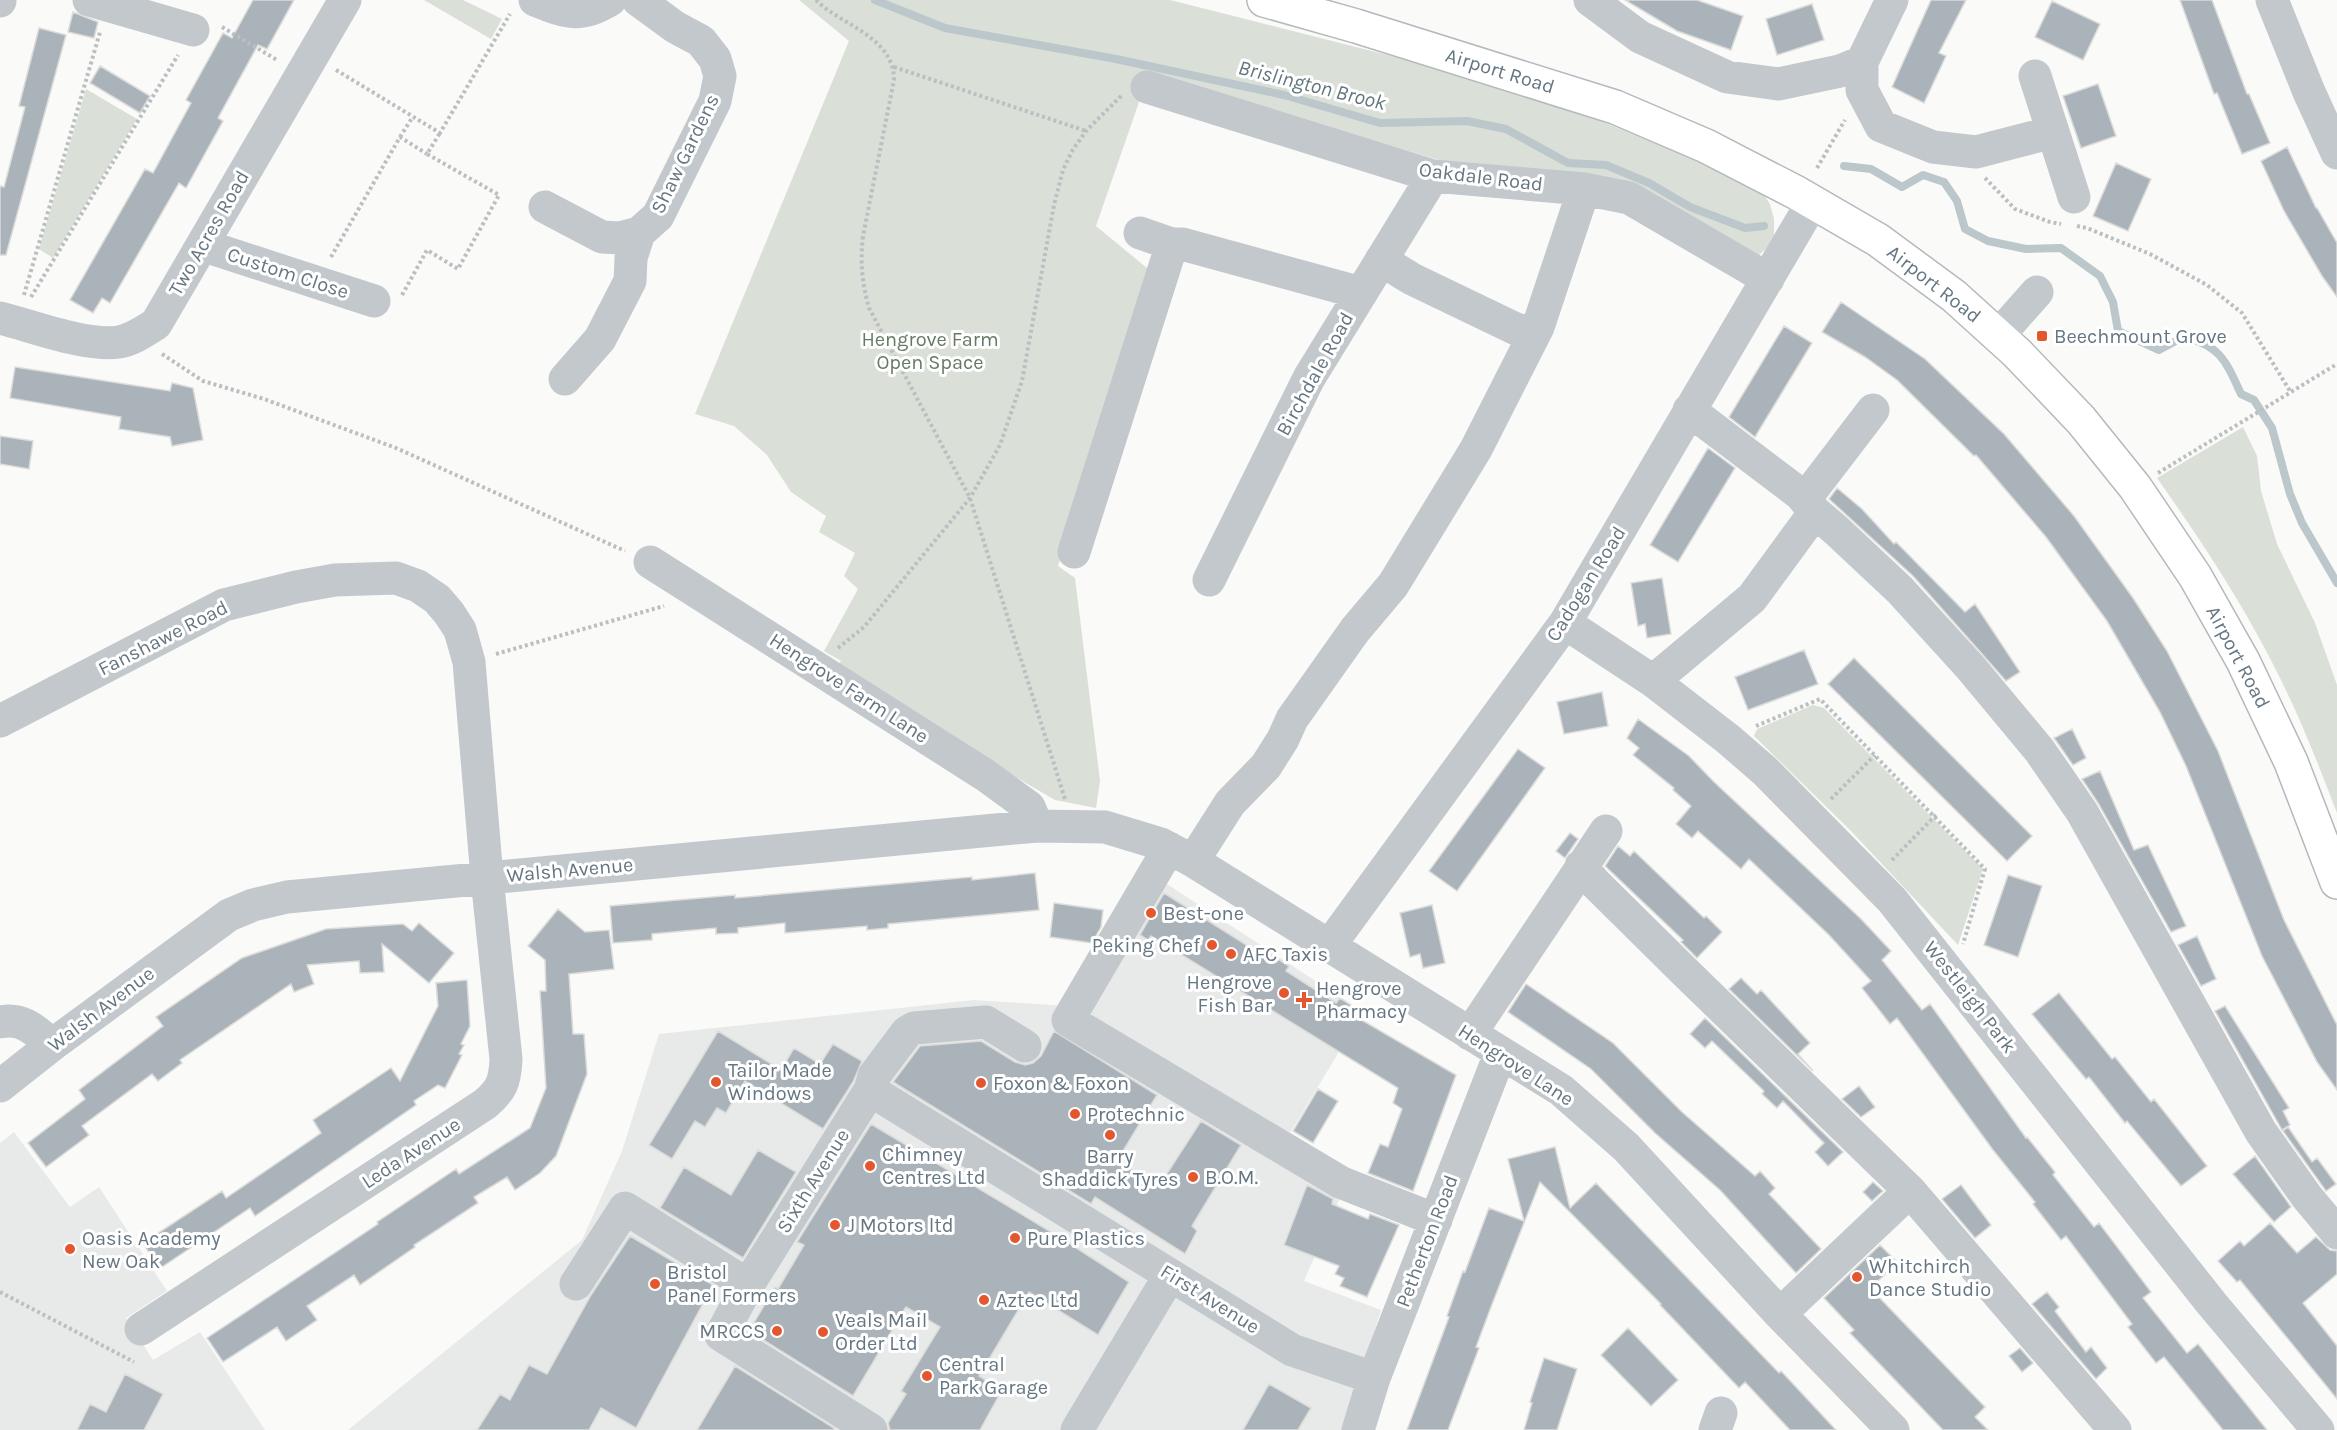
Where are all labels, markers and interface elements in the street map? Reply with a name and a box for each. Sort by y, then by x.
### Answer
street label: Airport Road [1443,44,1557,98]
water label: Brislington Brook [1236,55,1389,115]
street label: Shaw Gardens [646,90,724,218]
street label: Oakdale Road [1418,158,1544,196]
street label: Two Acres Road [164,166,254,300]
street label: Airport Road [1882,240,1986,328]
street label: Custom Close [224,243,352,303]
street label: Birchdale Road [1272,308,1358,440]
place label: Beechmount Grove [2054,325,2227,348]
park label: Hengrove Farm Open Space [861,328,999,374]
marker: Beechmount Grove [2035,329,2049,343]
street label: Cadogan Road [1541,522,1631,646]
street label: Fanshawe Road [94,595,232,681]
street label: Airport Road [2201,602,2275,712]
street label: Hengrove Farm Lane [765,628,933,748]
street label: Walsh Avenue [506,853,634,887]
place label: Best-one [1163,902,1244,925]
marker: Best-one [1144,906,1158,920]
place label: Peking Chef [1092,934,1200,957]
street label: Westleigh Park [1919,936,2021,1058]
marker: Peking Chef [1205,938,1219,952]
place label: AFC Taxis [1243,943,1328,966]
marker: AFC Taxis [1224,947,1238,961]
street label: Walsh Avenue [43,962,159,1056]
place label: Hengrove Fish Bar [1187,971,1273,1017]
place label: Hengrove Pharmacy [1316,977,1407,1023]
marker: Hengrove Fish Bar [1277,986,1291,1000]
marker: Hengrove Pharmacy [1297,993,1311,1007]
street label: Hengrove Lane [1454,1019,1578,1111]
place label: Tailor Made Windows [728,1059,832,1105]
place label: Foxon & Foxon [993,1072,1129,1095]
marker: Tailor Made Windows [709,1075,723,1089]
marker: Foxon & Foxon [974,1076,988,1090]
place label: Protechnic [1087,1103,1185,1126]
marker: Protechnic [1068,1107,1082,1121]
street label: Leda Avenue [357,1113,465,1193]
street label: Sixth Avenue [772,1125,854,1237]
marker: Barry Shaddick Tyres [1103,1128,1117,1142]
place label: Chimney Centres Ltd [882,1143,986,1189]
place label: Barry Shaddick Tyres [1042,1145,1178,1191]
marker: Chimney Centres Ltd [863,1159,877,1173]
place label: B.O.M. [1205,1166,1258,1189]
marker: B.O.M. [1186,1170,1200,1184]
street label: Petherton Road [1391,1172,1463,1310]
place label: J Motors ltd [847,1214,954,1237]
marker: J Motors ltd [828,1218,842,1232]
place label: Oasis Academy New Oak [82,1227,221,1273]
place label: Pure Plastics [1027,1227,1145,1250]
marker: Pure Plastics [1008,1231,1022,1245]
marker: Oasis Academy New Oak [63,1242,77,1256]
place label: Whitchirch Dance Studio [1869,1255,1991,1301]
street label: First Avenue [1156,1259,1264,1339]
place label: Bristol Panel Formers [667,1261,797,1307]
marker: Whitchirch Dance Studio [1850,1270,1864,1284]
marker: Bristol Panel Formers [648,1277,662,1291]
place label: Aztec Ltd [996,1289,1079,1312]
marker: Aztec Ltd [977,1293,991,1307]
place label: Veals Mail Order Ltd [835,1309,927,1355]
place label: MRCCS [699,1320,765,1343]
marker: MRCCS [770,1324,784,1338]
marker: Veals Mail Order Ltd [816,1325,830,1339]
place label: Central Park Garage [939,1353,1048,1399]
marker: Central Park Garage [920,1369,934,1383]

